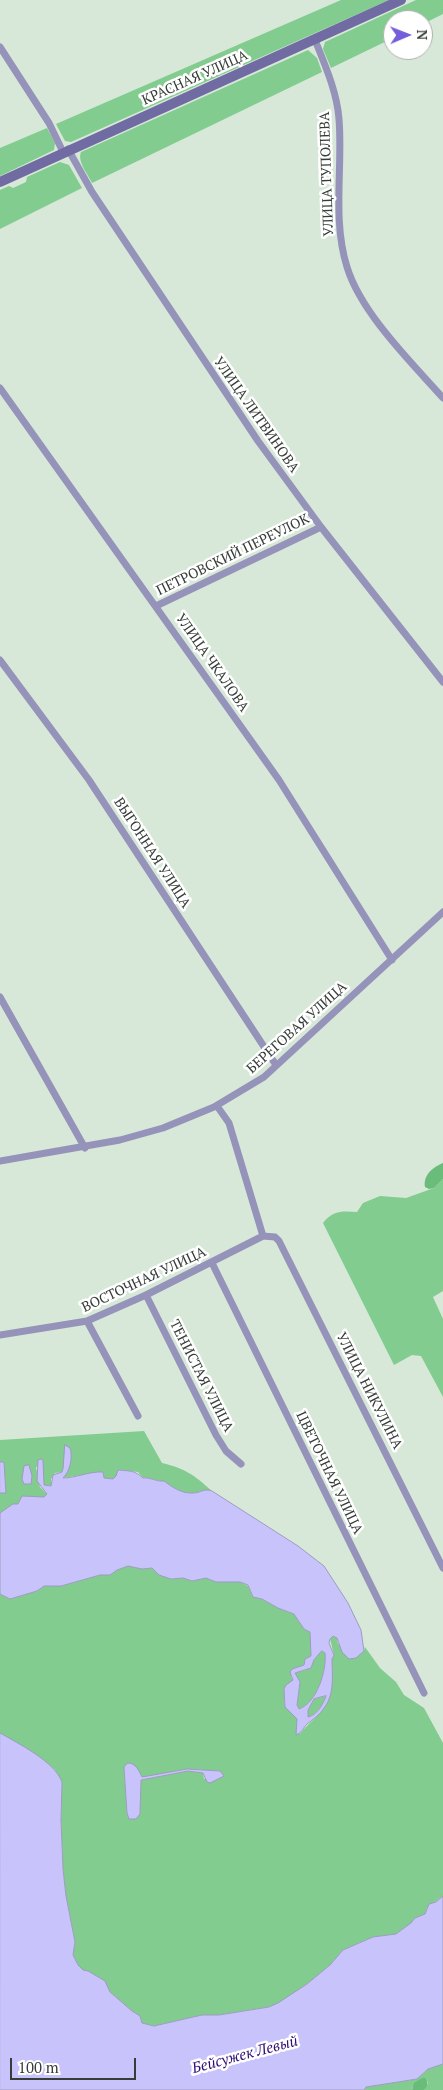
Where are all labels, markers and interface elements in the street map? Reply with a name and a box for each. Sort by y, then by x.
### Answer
north arrow [383,10,433,60]
text: N [413,29,432,40]
street label: КРАСНАЯ УЛИЦА [139,47,251,109]
street label: УЛИЦА ТУПОЛЕВА [316,111,338,237]
street label: УЛИЦА ЛИТВИНОВА [210,354,302,476]
street label: ПЕТРОВСКИЙ ПЕРЕУЛОК [154,511,312,599]
street label: УЛИЦА ЧКАЛОВА [172,611,252,715]
street label: ВЫГОННАЯ УЛИЦА [110,795,194,911]
street label: БЕРЕГОВАЯ УЛИЦА [243,979,351,1077]
street label: ВОСТОЧНАЯ УЛИЦА [79,1244,209,1316]
street label: ТЕНИСТАЯ УЛИЦА [165,1317,237,1435]
street label: УЛИЦА НИКУЛИНА [332,1330,406,1452]
street label: ЦВЕТОЧНАЯ УЛИЦА [292,1409,366,1537]
water label: Бейсужек Левый [190,2032,300,2078]
scale bar [12,2048,139,2080]
text: 100 m [18,2057,59,2077]

